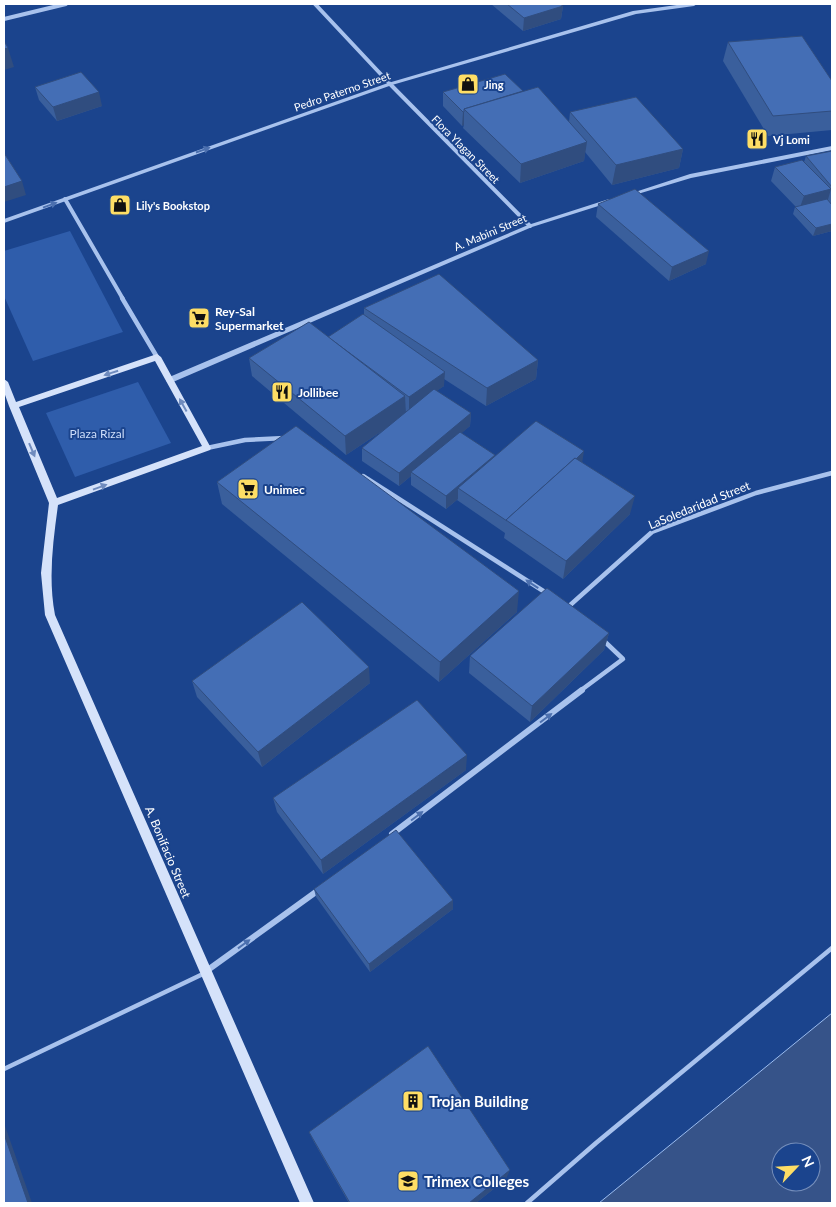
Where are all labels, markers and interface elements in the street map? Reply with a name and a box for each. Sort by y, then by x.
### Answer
street label: Pedro Paterno Street [292,68,392,114]
shop icon: Jing [456,72,480,96]
place label: Jing [484,78,504,91]
street label: Flora Ylagan Street [429,112,503,186]
restaurant icon: Vj Lomi [745,127,769,151]
place label: Vj Lomi [772,133,810,146]
one-way arrow [196,146,211,154]
shop icon: Lily's Bookstop [108,193,132,217]
place label: Lily's Bookstop [136,199,210,212]
one-way arrow [42,201,57,208]
street label: A. Mabini Street [452,211,528,253]
place label: Rey-Sal Supermarket [215,304,284,333]
supermarket icon: Rey-Sal Supermarket [187,306,211,330]
one-way arrow [103,370,118,377]
restaurant icon: Jollibee [270,380,294,404]
place label: Jollibee [298,385,339,400]
one-way arrow [179,399,188,412]
park label: Plaza Rizal [70,426,124,441]
one-way arrow [28,443,36,457]
supermarket icon: Unimec [236,477,260,501]
street label: LaSoledaridad Street [646,477,753,532]
place label: Unimec [264,482,305,497]
one-way arrow [93,483,108,491]
one-way arrow [526,580,539,589]
one-way arrow [539,712,552,723]
street label: A. Bonifacio Street [142,804,194,901]
one-way arrow [410,811,424,821]
one-way arrow [237,939,251,949]
building icon: Trojan Building [401,1089,425,1113]
place label: Trojan Building [429,1092,529,1110]
north arrow [771,1142,821,1192]
text: N [798,1153,818,1170]
school or university icon: Trimex Colleges [396,1169,420,1193]
place label: Trimex Colleges [424,1172,529,1190]

